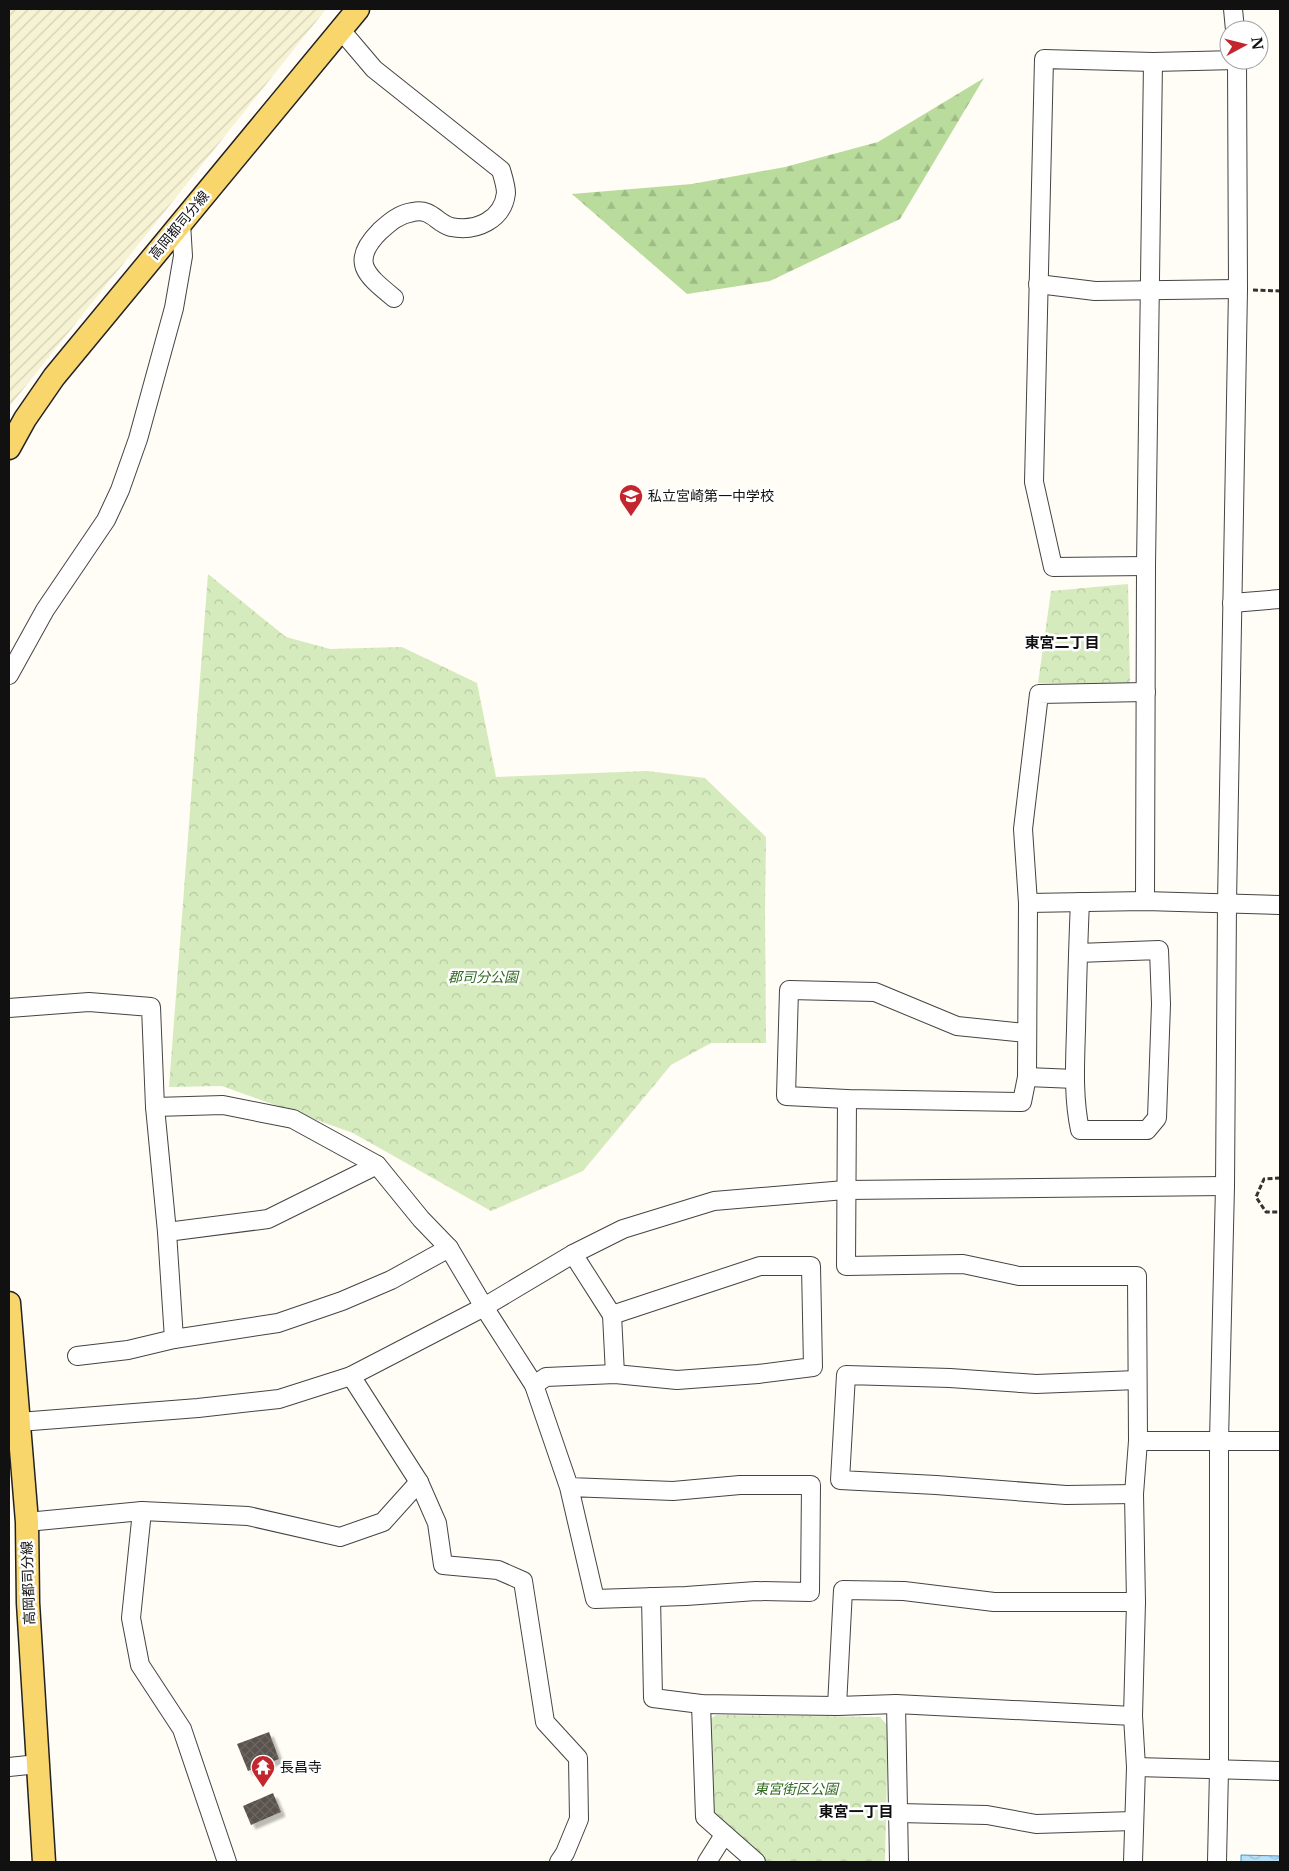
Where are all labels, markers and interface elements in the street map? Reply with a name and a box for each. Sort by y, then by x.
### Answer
north arrow [1219,20,1269,70]
text: N [1247,36,1267,51]
street label: 高岡都司分線 [145,187,213,263]
school or university icon: 私立宮崎第一中学校 [618,483,644,517]
place label: 私立宮崎第一中学校 [648,487,774,505]
district label: 東宮二丁目 [1024,633,1100,652]
park label: 郡司分公園 [448,968,520,986]
street label: 高岡都司分線 [18,1541,38,1625]
temple icon: 長昌寺 [250,1754,276,1788]
place label: 長昌寺 [280,1758,322,1776]
park label: 東宮街区公園 [754,1780,840,1798]
district label: 東宮一丁目 [818,1802,894,1821]

